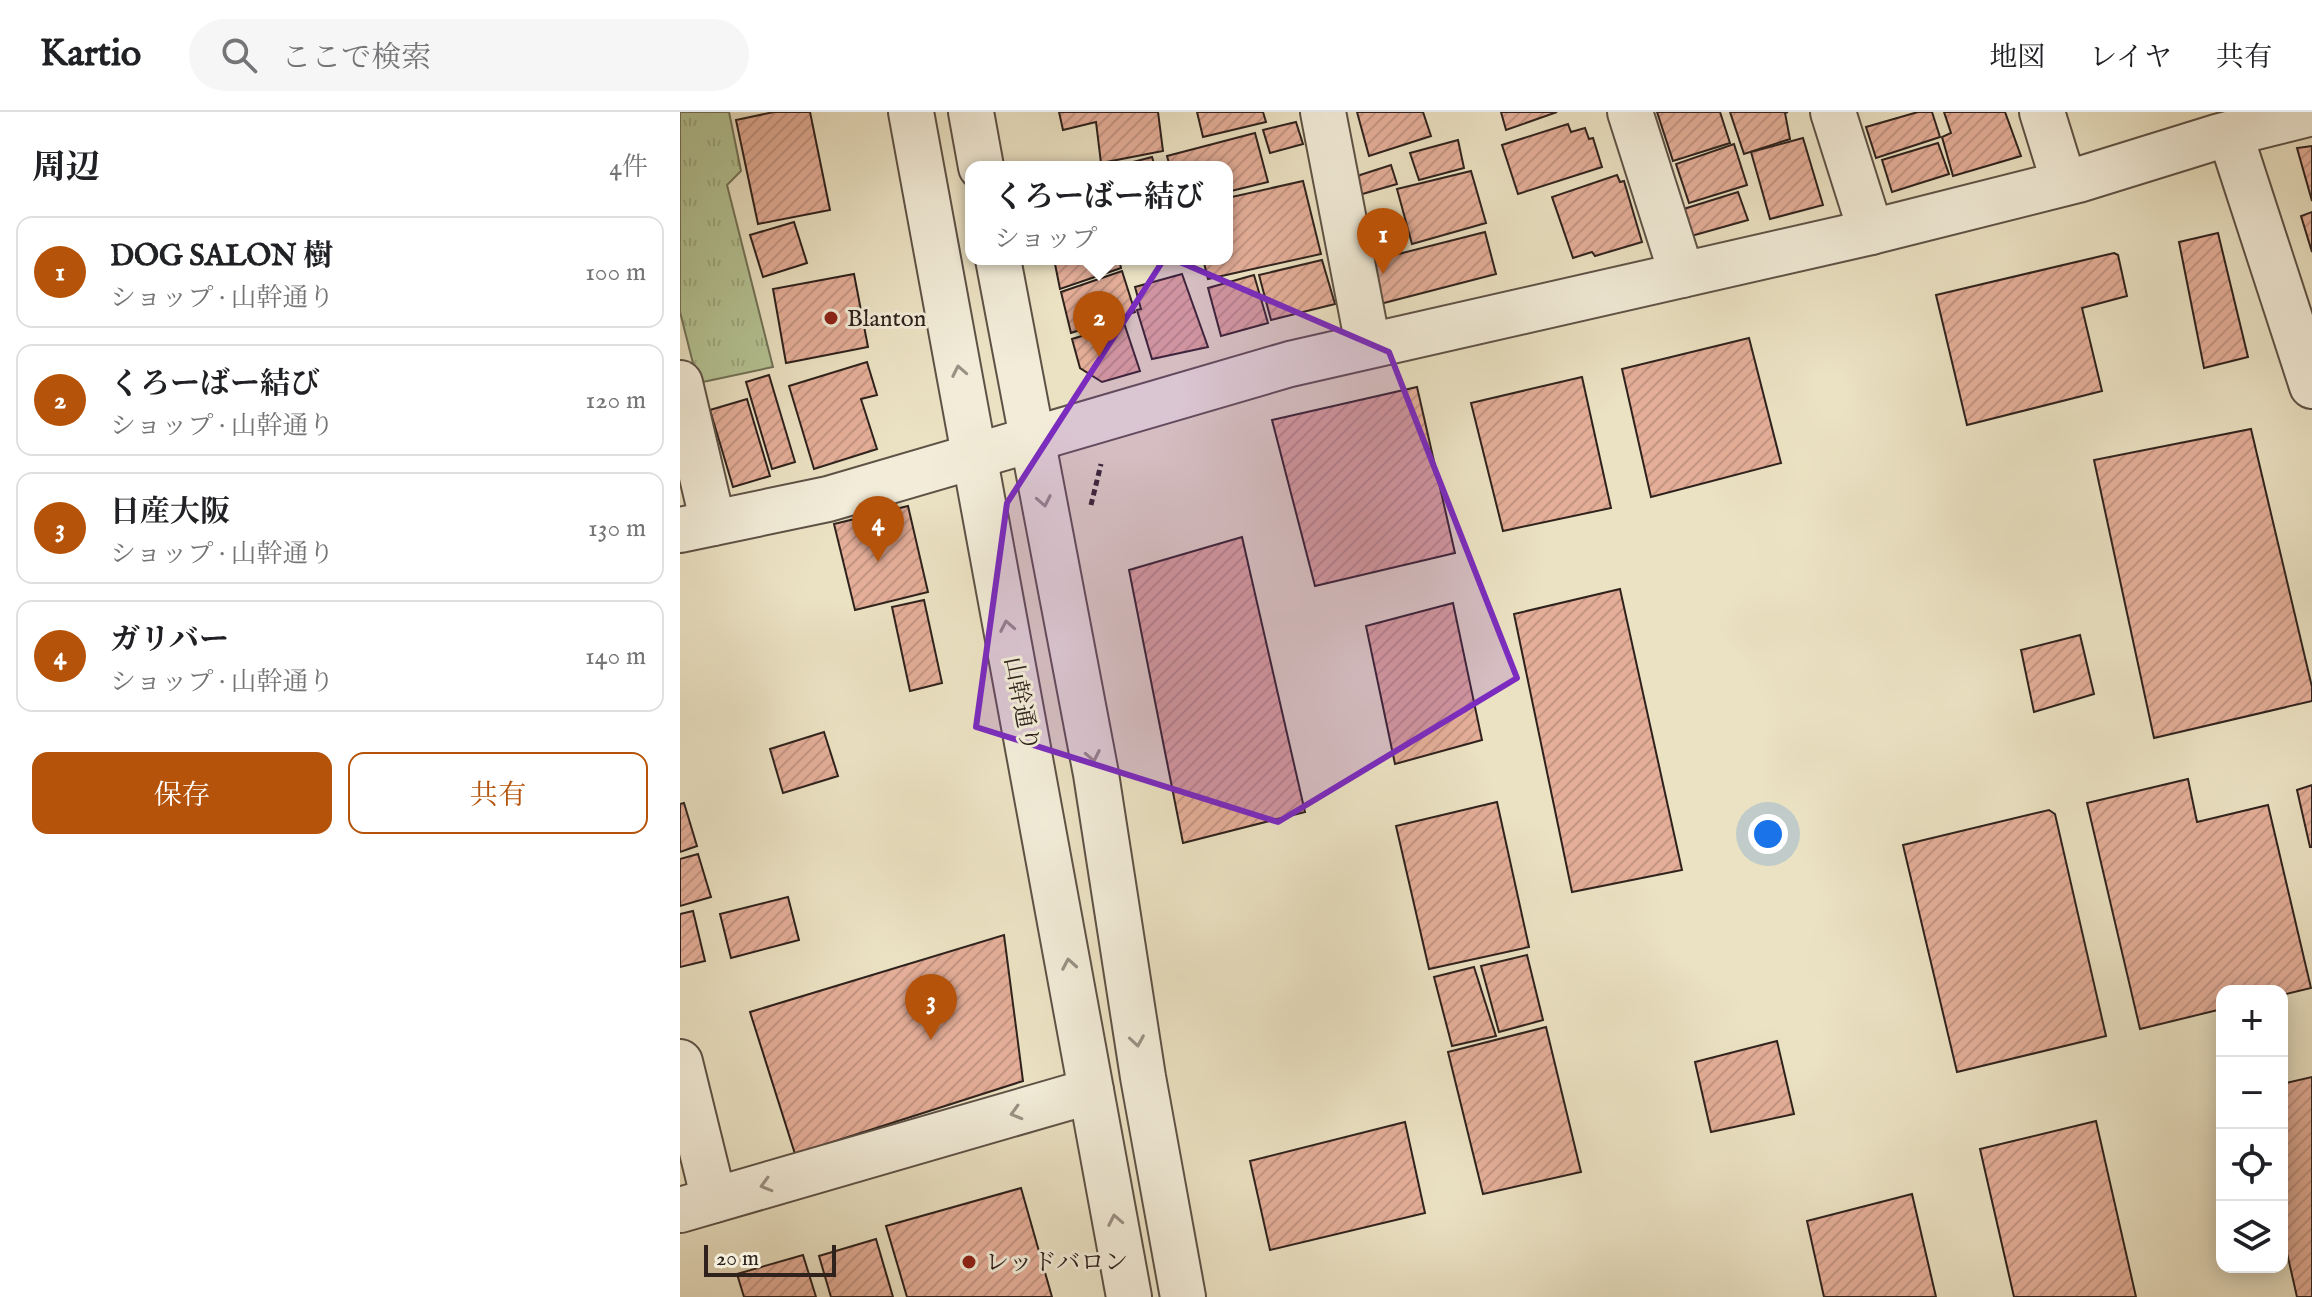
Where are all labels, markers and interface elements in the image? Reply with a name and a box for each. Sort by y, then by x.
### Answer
search box [189,19,749,91]
text: Kartio [40,31,141,79]
icon: search [217,33,261,77]
text: ここで検索 [281,40,431,78]
text: 地図 [1989,41,2045,76]
text: レイヤ [2089,41,2172,76]
text: 共有 [2216,41,2272,76]
text: 周辺 [32,147,100,190]
text: 4件 [609,151,648,184]
popup [965,161,1233,265]
text: くろーばー結び [994,179,1204,217]
pin: 1 [1357,208,1409,274]
text: ショップ [994,223,1097,256]
text: DOG SALON 樹 [110,238,333,276]
text: 1 [55,256,65,289]
text: 100 m [585,256,646,289]
text: ショップ · 山幹通り [110,282,335,315]
pin: 2 [1073,291,1125,357]
place label: Blanton [847,304,927,335]
marker: Blanton [822,309,840,327]
one-way arrow [951,364,968,378]
text: くろーばー結び [110,366,320,404]
text: 2 [54,384,66,417]
text: 120 m [586,384,646,417]
text: ショップ · 山幹通り [110,410,335,443]
one-way arrow [1035,493,1052,507]
text: 日産大阪 [110,494,230,532]
pin: 4 [852,496,904,562]
text: 3 [55,512,65,545]
text: 130 m [588,512,646,545]
text: ショップ · 山幹通り [110,538,335,571]
one-way arrow [1000,619,1017,633]
text: ガリバー [110,622,229,660]
text: 4 [54,640,66,673]
text: 140 m [585,640,646,673]
street label: 山幹通り [996,654,1045,754]
text: ショップ · 山幹通り [110,666,335,699]
one-way arrow [1083,749,1100,763]
button: 保存 [32,752,332,834]
button: 共有 [348,752,648,834]
your location [1748,814,1788,854]
one-way arrow [1061,958,1078,971]
pin: 3 [905,974,957,1040]
map controls [2216,985,2288,1273]
button: + [2216,985,2288,1057]
one-way arrow [1128,1034,1145,1048]
button: − [2216,1057,2288,1129]
one-way arrow [1010,1104,1024,1120]
button: locate [2216,1129,2288,1201]
one-way arrow [760,1175,774,1192]
button: layers [2216,1201,2288,1273]
one-way arrow [1108,1214,1125,1227]
scale bar [704,1241,836,1277]
text: 20 m [716,1245,759,1273]
place label: レッドバロン [985,1248,1128,1279]
marker: レッドバロン [960,1253,978,1271]

